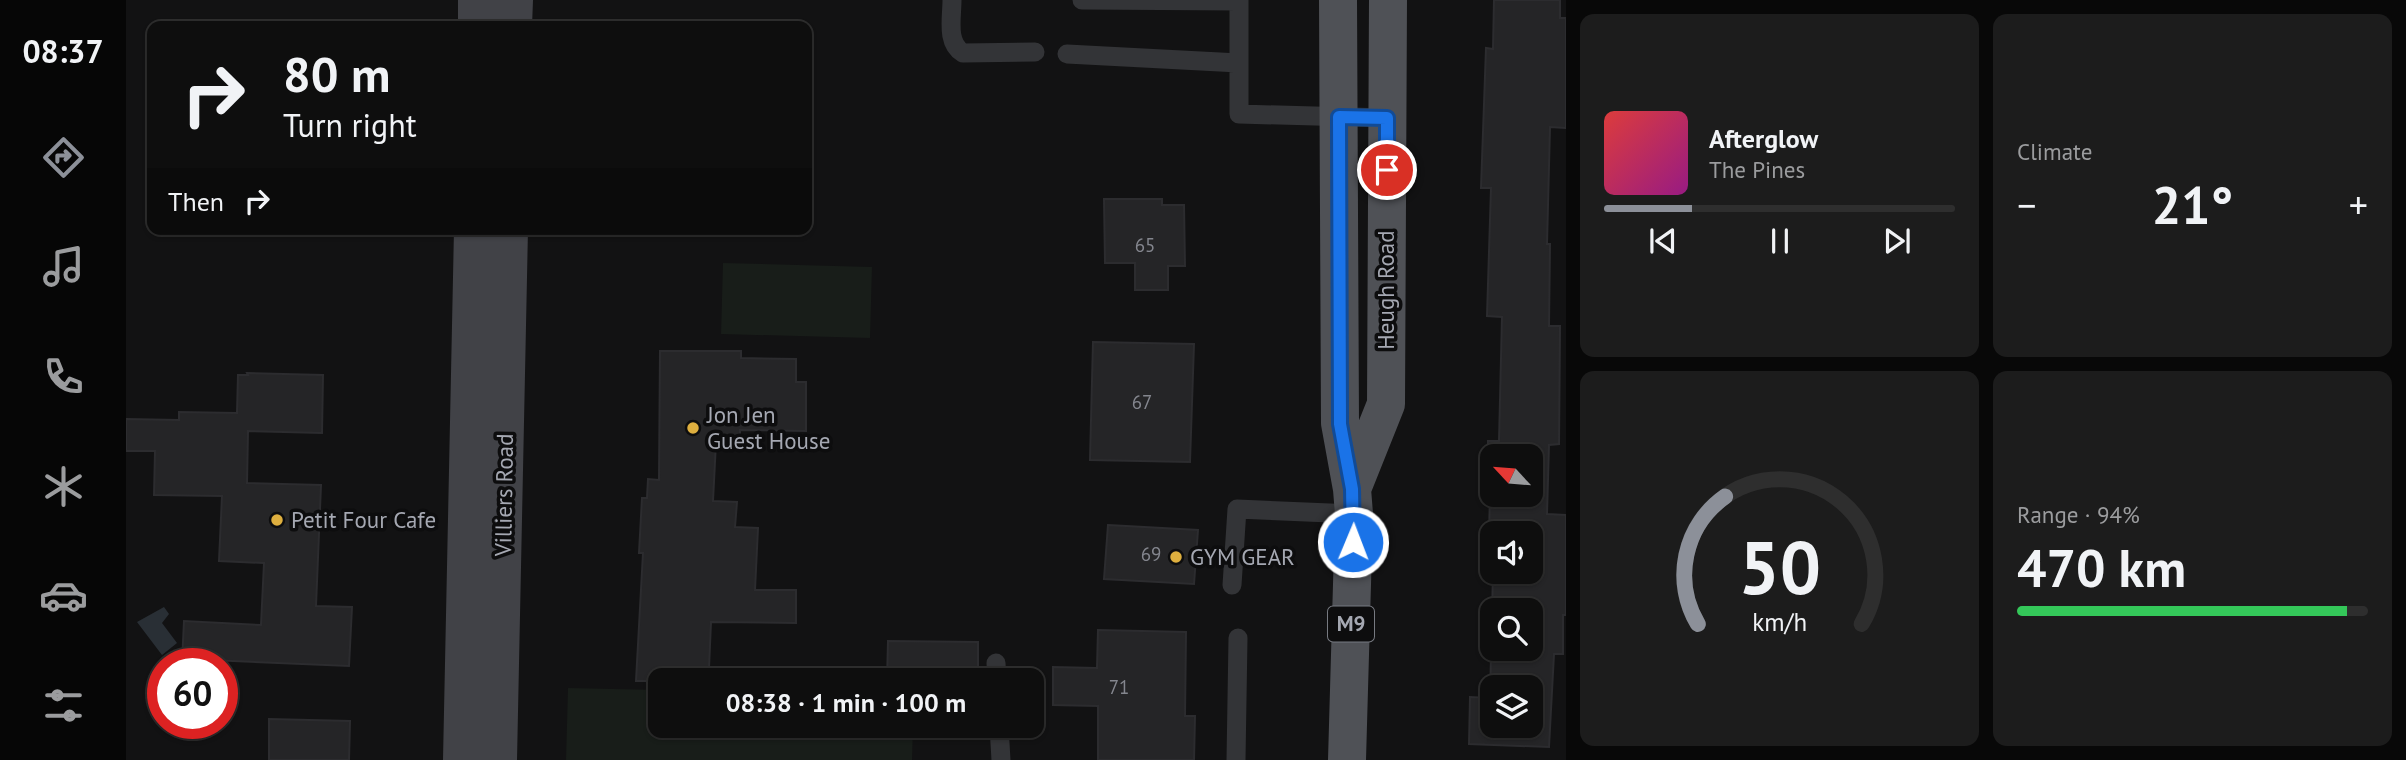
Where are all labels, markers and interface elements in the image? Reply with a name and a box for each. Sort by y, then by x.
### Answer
text: 08:37 [22,30,104,72]
text: 80 m [283,42,390,106]
icon: right [168,49,259,140]
text: Turn right [283,104,417,146]
text: Afterglow [1709,122,1818,155]
icon: directions [39,133,88,182]
text: Climate [2017,137,2092,166]
pin [1357,140,1417,200]
icon: arrive [1368,151,1406,189]
text: The Pines [1709,155,1805,184]
text: 21° [2152,171,2233,238]
text: − [2017,180,2036,229]
text: + [2349,180,2368,229]
icon: right [238,182,276,220]
text: Then [168,185,224,218]
icon: previous [1644,222,1682,260]
icon: pause [1761,222,1799,260]
icon: next [1878,222,1916,260]
street label: Heugh Road [1371,230,1400,350]
house number: 65 [1135,233,1155,257]
icon: music [39,242,88,291]
icon: phone [39,352,88,401]
house number: 67 [1132,390,1152,414]
place label: Jon Jen Guest House [706,400,830,455]
marker: Jon Jen Guest House [685,420,701,436]
street label: Villiers Road [488,433,519,558]
north arrow [1480,444,1544,508]
map controls [1480,444,1543,738]
icon: climate [39,462,88,511]
text: Range · 94% [2017,500,2140,529]
place label: Petit Four Cafe [291,505,436,534]
position arrow [1316,505,1390,579]
marker: Petit Four Cafe [269,512,285,528]
button: sound [1480,521,1543,584]
text: 50 [1738,521,1821,615]
text: 470 km [2017,534,2186,601]
house number: 69 [1141,542,1161,566]
place label: GYM GEAR [1190,542,1295,571]
marker: GYM GEAR [1168,549,1184,565]
icon: car [39,571,88,620]
button: search [1480,598,1543,661]
road number: M9 [1328,606,1374,642]
text: km/h [1752,606,1807,638]
speed limit sign: 60 [147,648,238,739]
house number: 71 [1109,675,1129,699]
button: layers [1480,675,1543,738]
icon: filters [39,681,88,730]
text: 08:38 · 1 min · 100 m [726,686,966,719]

